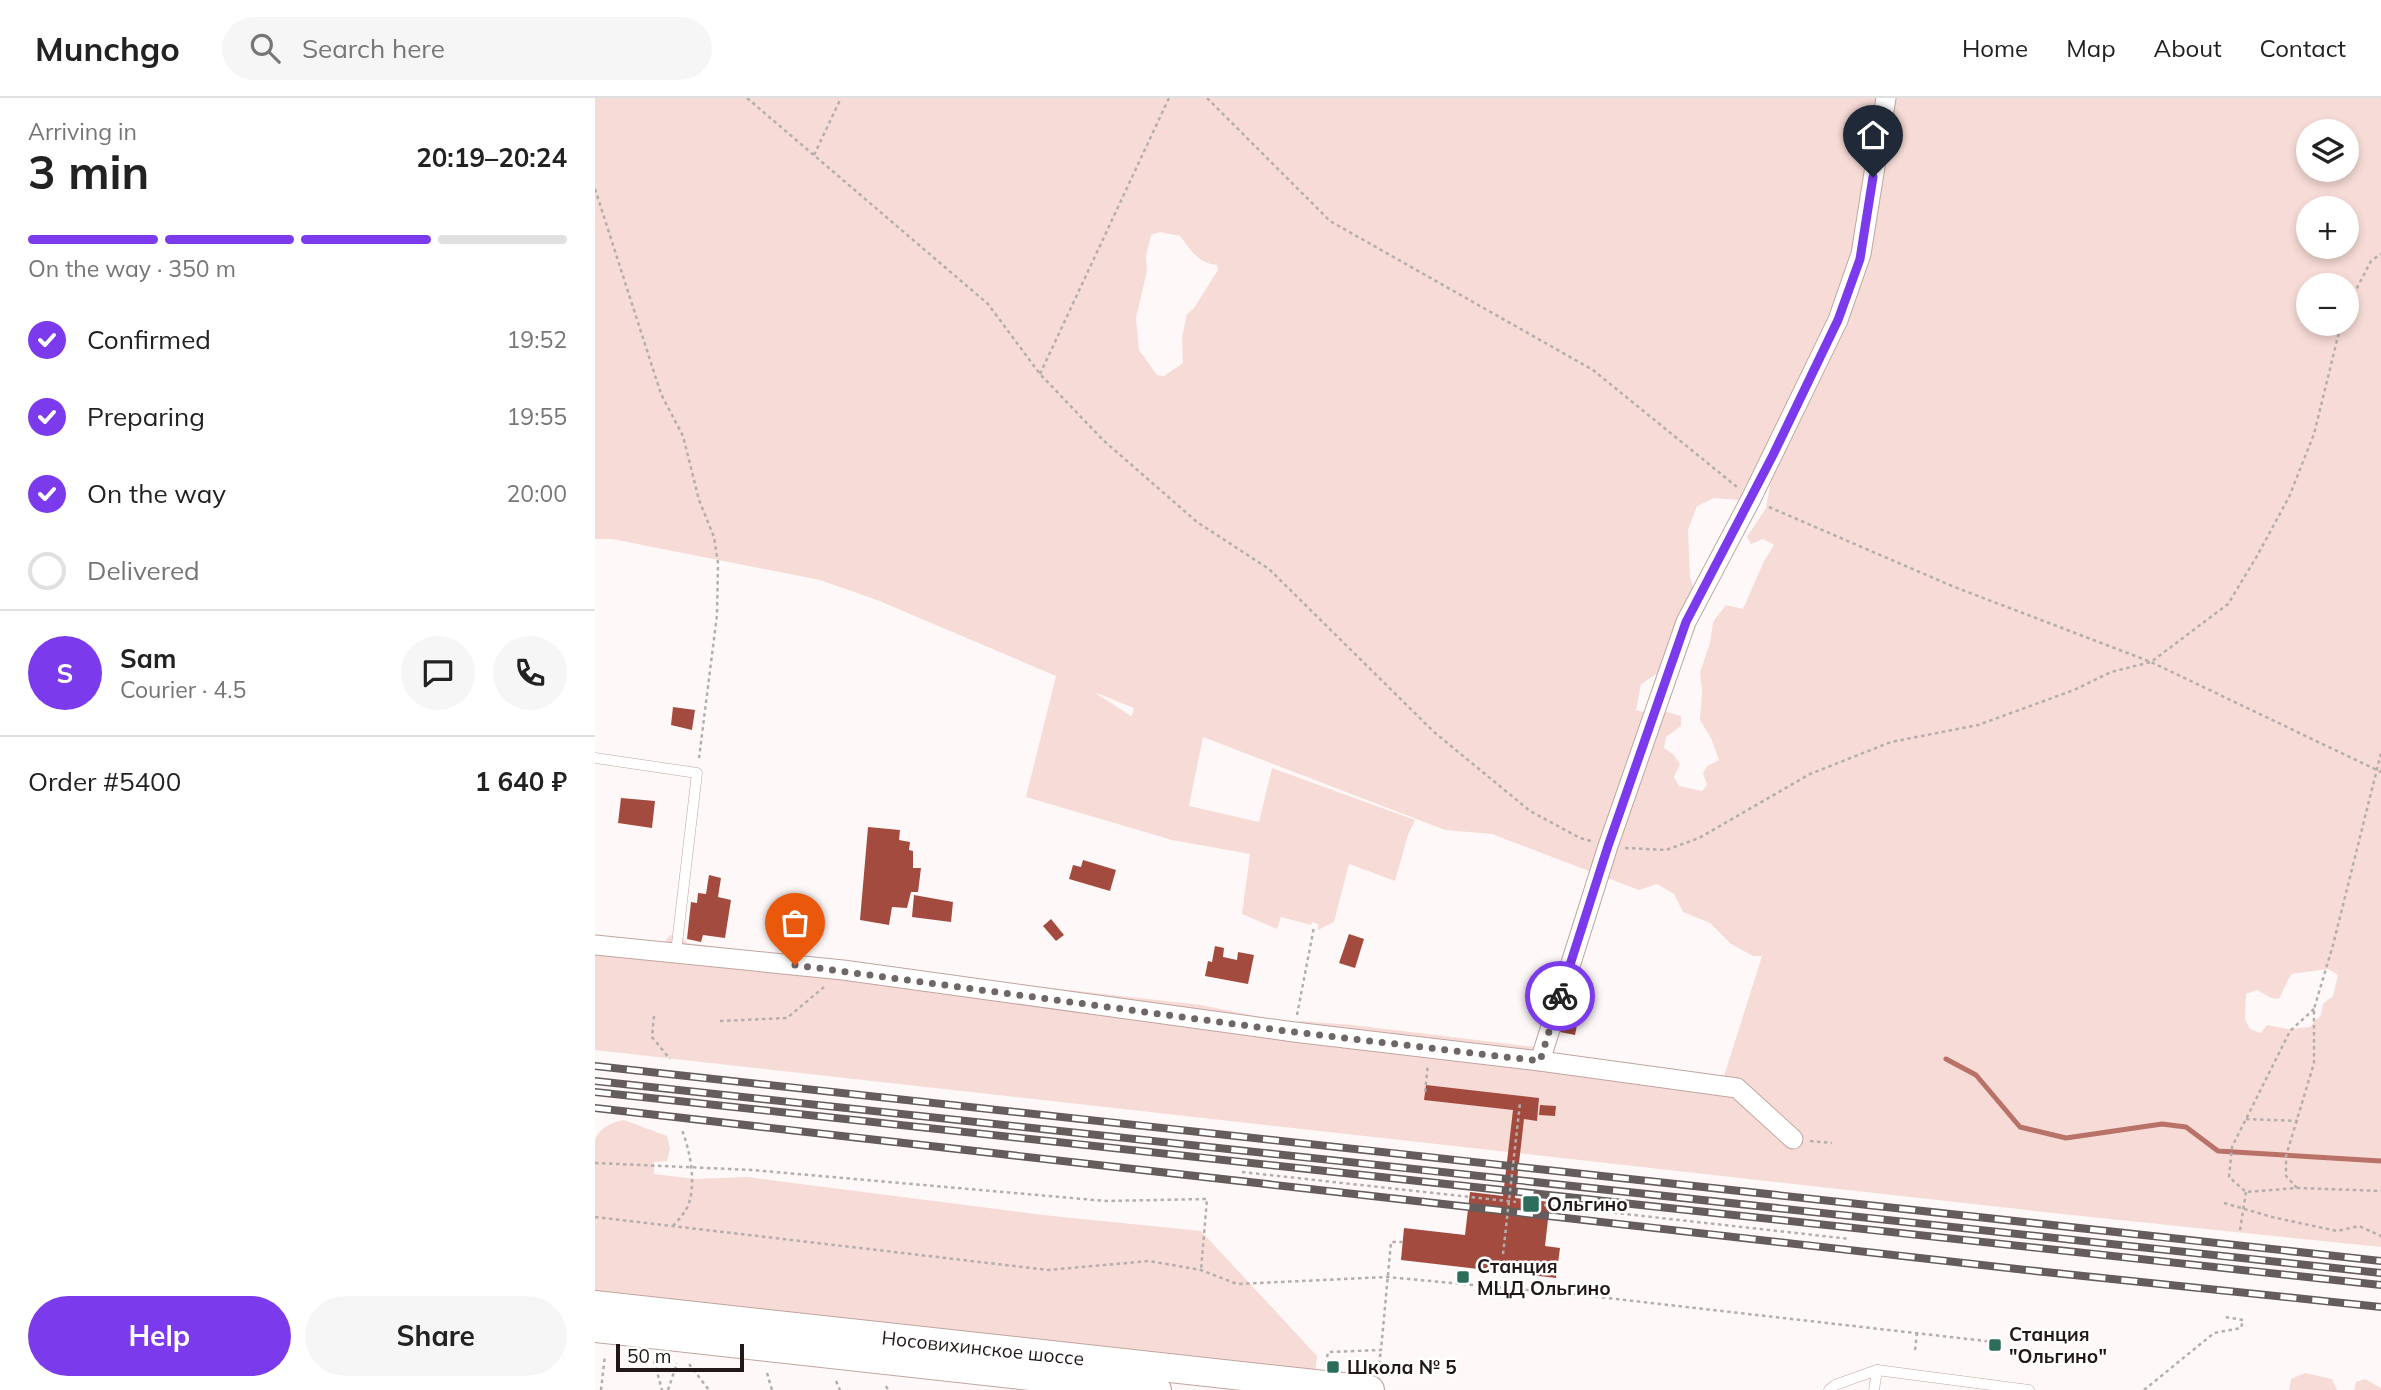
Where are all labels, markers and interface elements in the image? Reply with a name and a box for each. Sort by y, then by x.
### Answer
search box [222,17,712,80]
text: Munchgo [35,28,180,69]
icon: search [246,29,284,67]
text: Search here [302,32,445,65]
text: Home [1962,33,2028,63]
text: Map [2066,33,2116,63]
text: About [2154,33,2222,63]
text: Contact [2260,33,2346,63]
pin [1843,105,1903,177]
icon: home [1854,116,1892,154]
text: Arriving in [28,117,137,146]
map controls [2296,119,2359,336]
button: layers [2296,119,2359,182]
text: 20:19–20:24 [416,141,567,174]
text: 3 min [28,143,149,201]
button: + [2296,196,2359,259]
text: On the way · 350 m [28,254,236,283]
button: − [2296,273,2359,336]
icon: check [28,321,66,359]
text: Confirmed [87,323,211,356]
text: 19:52 [507,325,567,354]
icon: check [28,398,66,436]
text: Preparing [87,400,205,433]
text: 19:55 [507,402,567,431]
icon: check [28,475,66,513]
text: On the way [87,477,226,510]
text: 20:00 [507,479,567,508]
text: Delivered [87,554,200,587]
button: chat [401,636,475,710]
button: phone [493,636,567,710]
text: Sam [120,642,176,675]
text: S [57,657,73,690]
text: Courier · 4.5 [120,675,246,704]
text: Order #5400 [28,765,181,798]
text: 1 640 ₽ [475,765,567,798]
pin [765,893,825,965]
icon: bag [776,904,814,942]
courier [1525,961,1595,1031]
icon: bike [1541,977,1579,1015]
place label: Ольгино [1547,1192,1628,1216]
marker: Ольгино [1521,1194,1541,1214]
place label: Станция МЦД Ольгино [1477,1254,1611,1300]
marker: Станция МЦД Ольгино [1455,1269,1471,1285]
button: Help [28,1296,291,1376]
button: Share [305,1296,567,1376]
place label: Станция "Ольгино" [2009,1322,2107,1368]
street label: Носовихинское шоссе [880,1325,1086,1371]
marker: Станция "Ольгино" [1987,1337,2003,1353]
scale bar [616,1341,744,1373]
text: 50 m [627,1344,671,1368]
place label: Школа № 5 [1347,1355,1457,1379]
marker: Школа № 5 [1325,1359,1341,1375]

